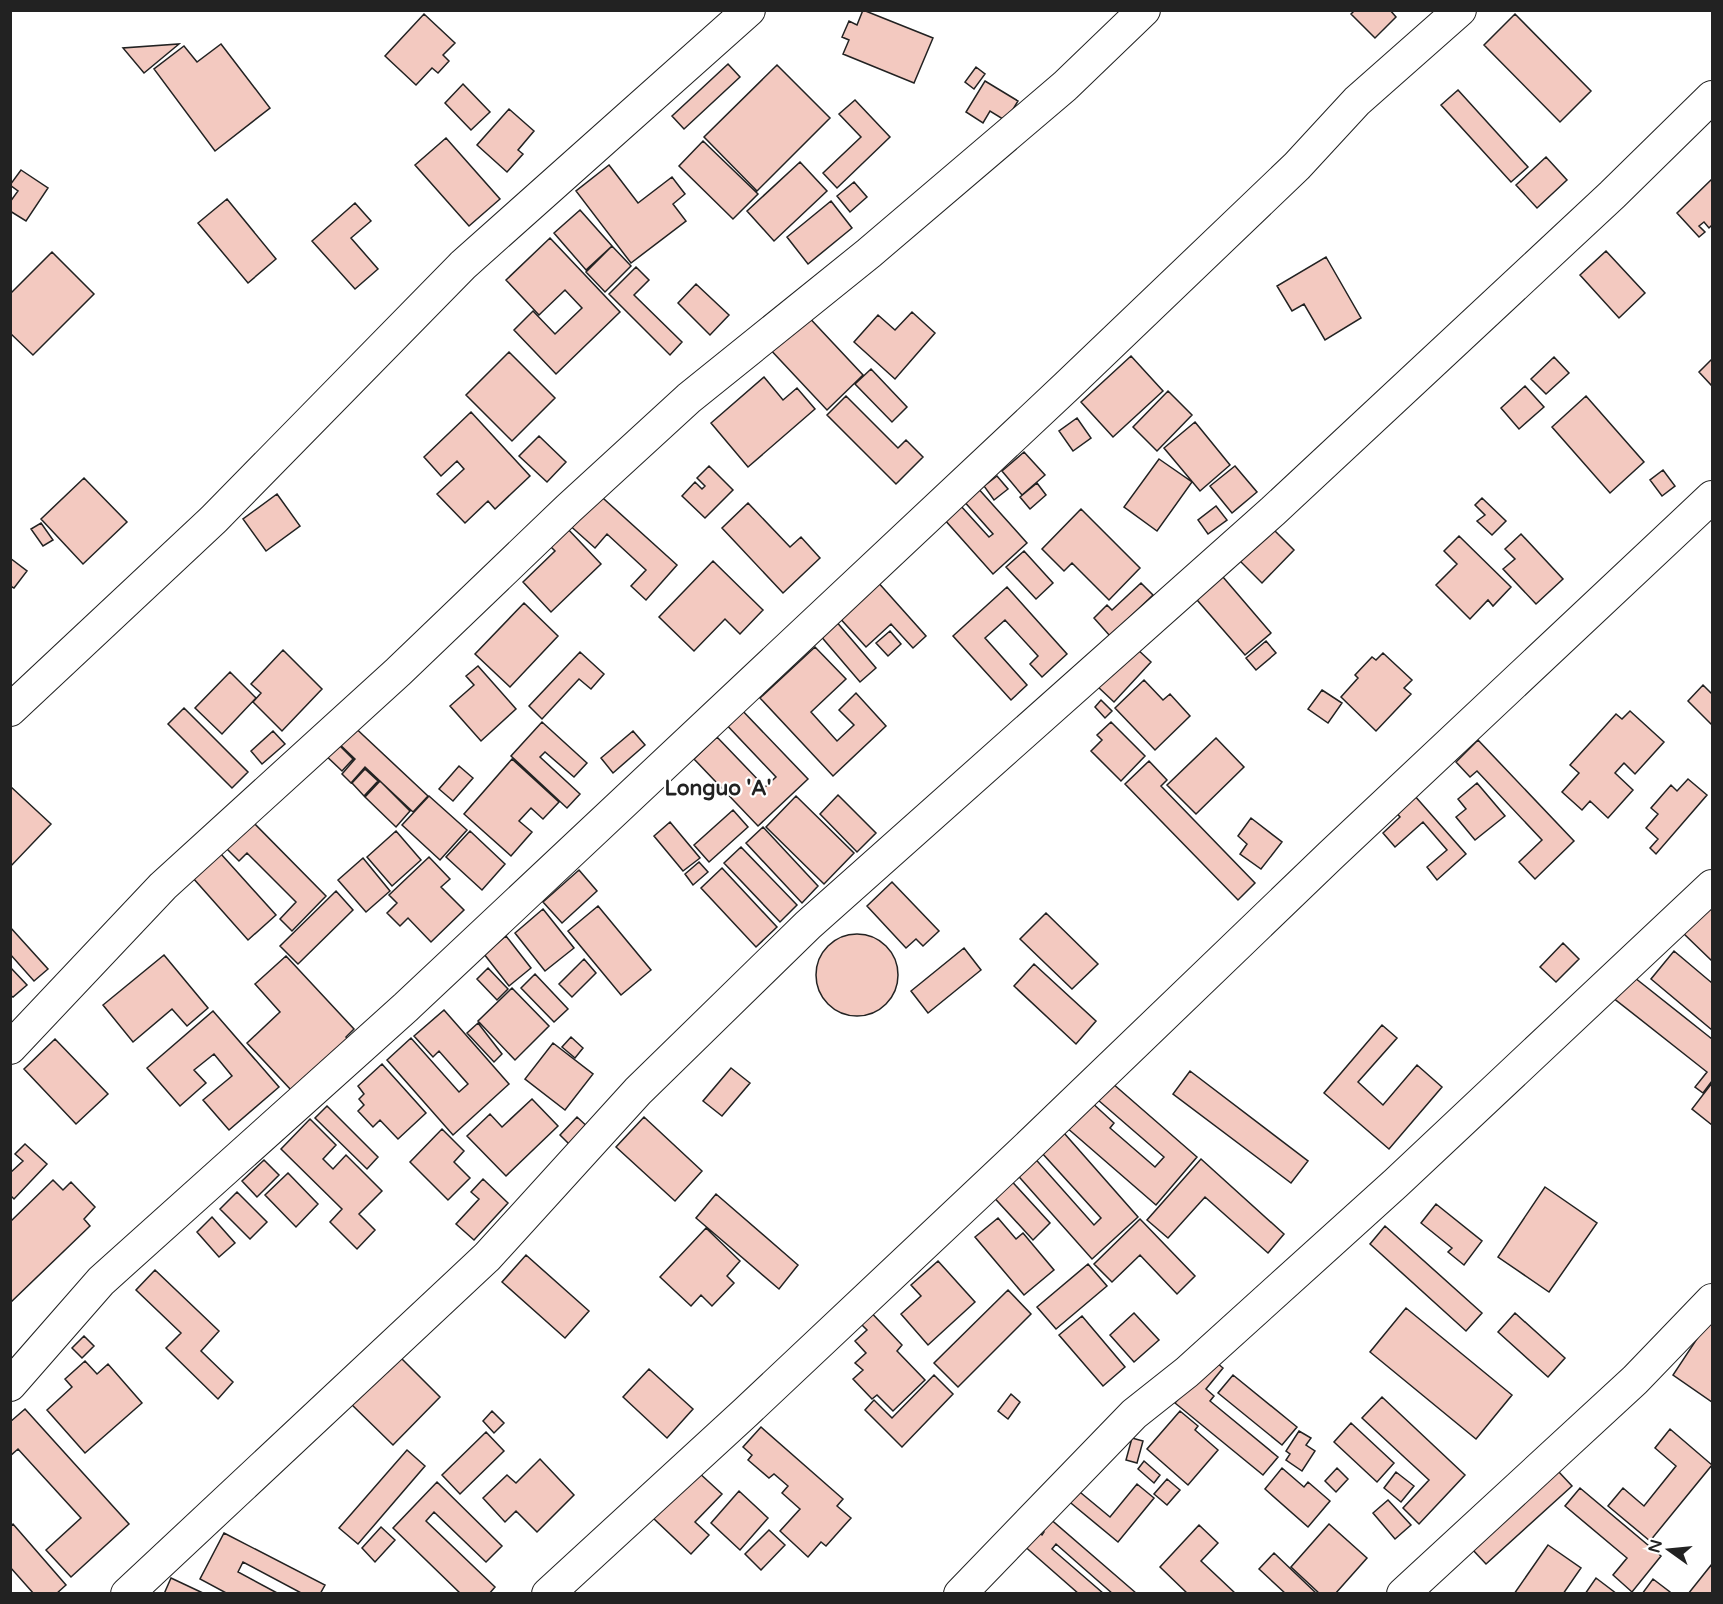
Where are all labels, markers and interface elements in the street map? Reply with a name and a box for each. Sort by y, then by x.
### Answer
district label: Longuo 'A' [665,776,771,801]
north arrow [1639,1520,1699,1580]
text: N [1644,1538,1667,1555]

